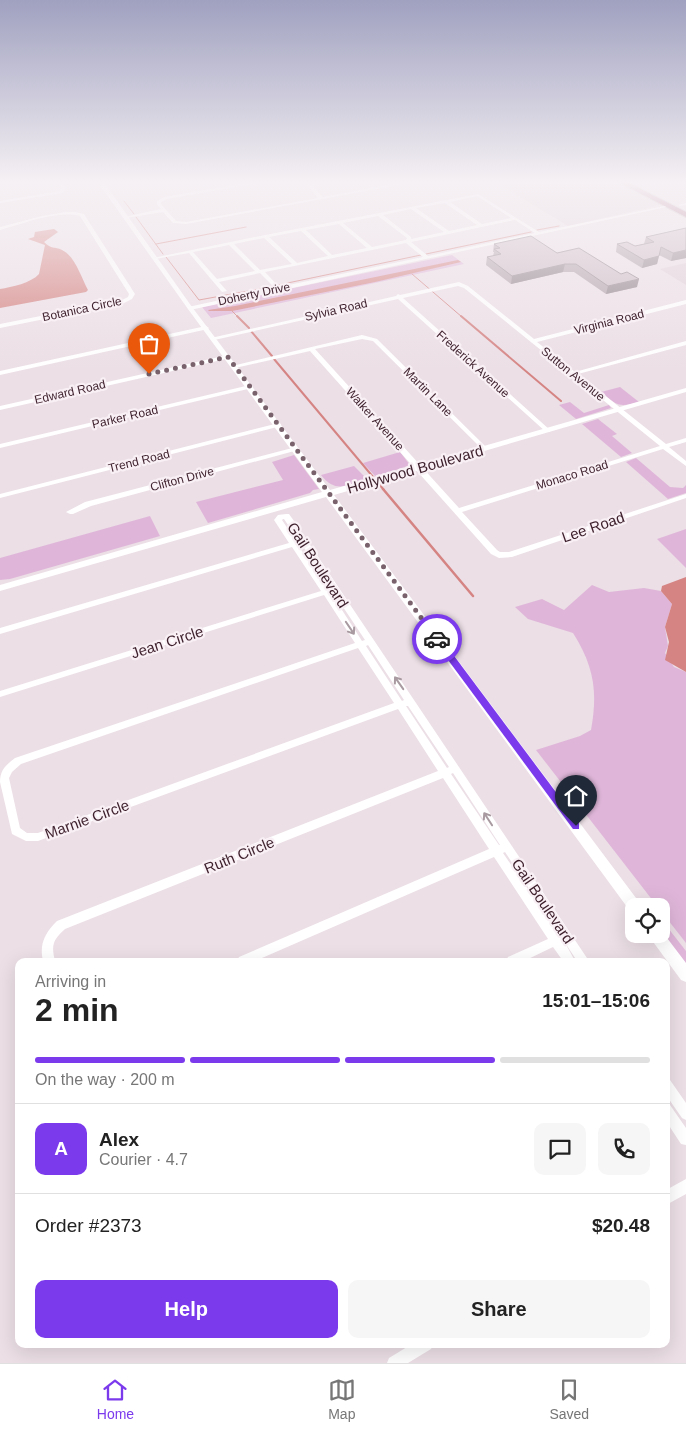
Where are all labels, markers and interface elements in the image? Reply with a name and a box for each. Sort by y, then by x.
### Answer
street label: Doherty Drive [217,279,292,308]
street label: Botanica Circle [41,294,123,324]
street label: Sylvia Road [303,296,369,324]
street label: Virginia Road [572,307,646,337]
pin [128,323,170,374]
street label: Frederick Avenue [434,328,513,401]
icon: bag [135,330,163,358]
street label: Sutton Avenue [538,344,608,404]
street label: Martin Lane [401,365,456,420]
street label: Edward Road [33,377,107,407]
street label: Walker Avenue [343,385,407,454]
street label: Parker Road [91,403,159,431]
street label: Hollywood Boulevard [345,441,485,497]
street label: Trend Road [107,447,171,475]
street label: Monaco Road [534,457,610,493]
street label: Clifton Drive [149,464,216,494]
street label: Lee Road [559,508,627,546]
street label: Gail Boulevard [284,519,352,611]
courier [412,614,462,664]
one-way arrow [344,621,355,635]
street label: Jean Circle [129,622,205,662]
icon: car [423,625,451,653]
one-way arrow [394,676,404,690]
pin [555,775,597,826]
icon: home [562,782,590,810]
street label: Marnie Circle [43,796,131,842]
one-way arrow [483,812,493,826]
street label: Ruth Circle [201,833,277,877]
street label: Gail Boulevard [508,855,578,947]
map controls [625,898,670,943]
button: locate [625,898,670,943]
text: Arriving in [35,973,106,990]
text: 15:01–15:06 [542,990,650,1011]
text: 2 min [35,992,119,1028]
text: On the way · 200 m [35,1071,175,1088]
button: chat [534,1123,586,1175]
button: phone [598,1123,650,1175]
text: Alex [99,1129,139,1150]
text: A [54,1138,68,1159]
text: Courier · 4.7 [99,1151,188,1168]
text: Order #2373 [35,1215,142,1236]
text: $20.48 [592,1215,650,1236]
button: Help [35,1280,338,1338]
button: Share [348,1280,650,1338]
tab: Home [97,1376,134,1422]
tab: Map [328,1376,356,1422]
tab: Saved [549,1376,589,1422]

